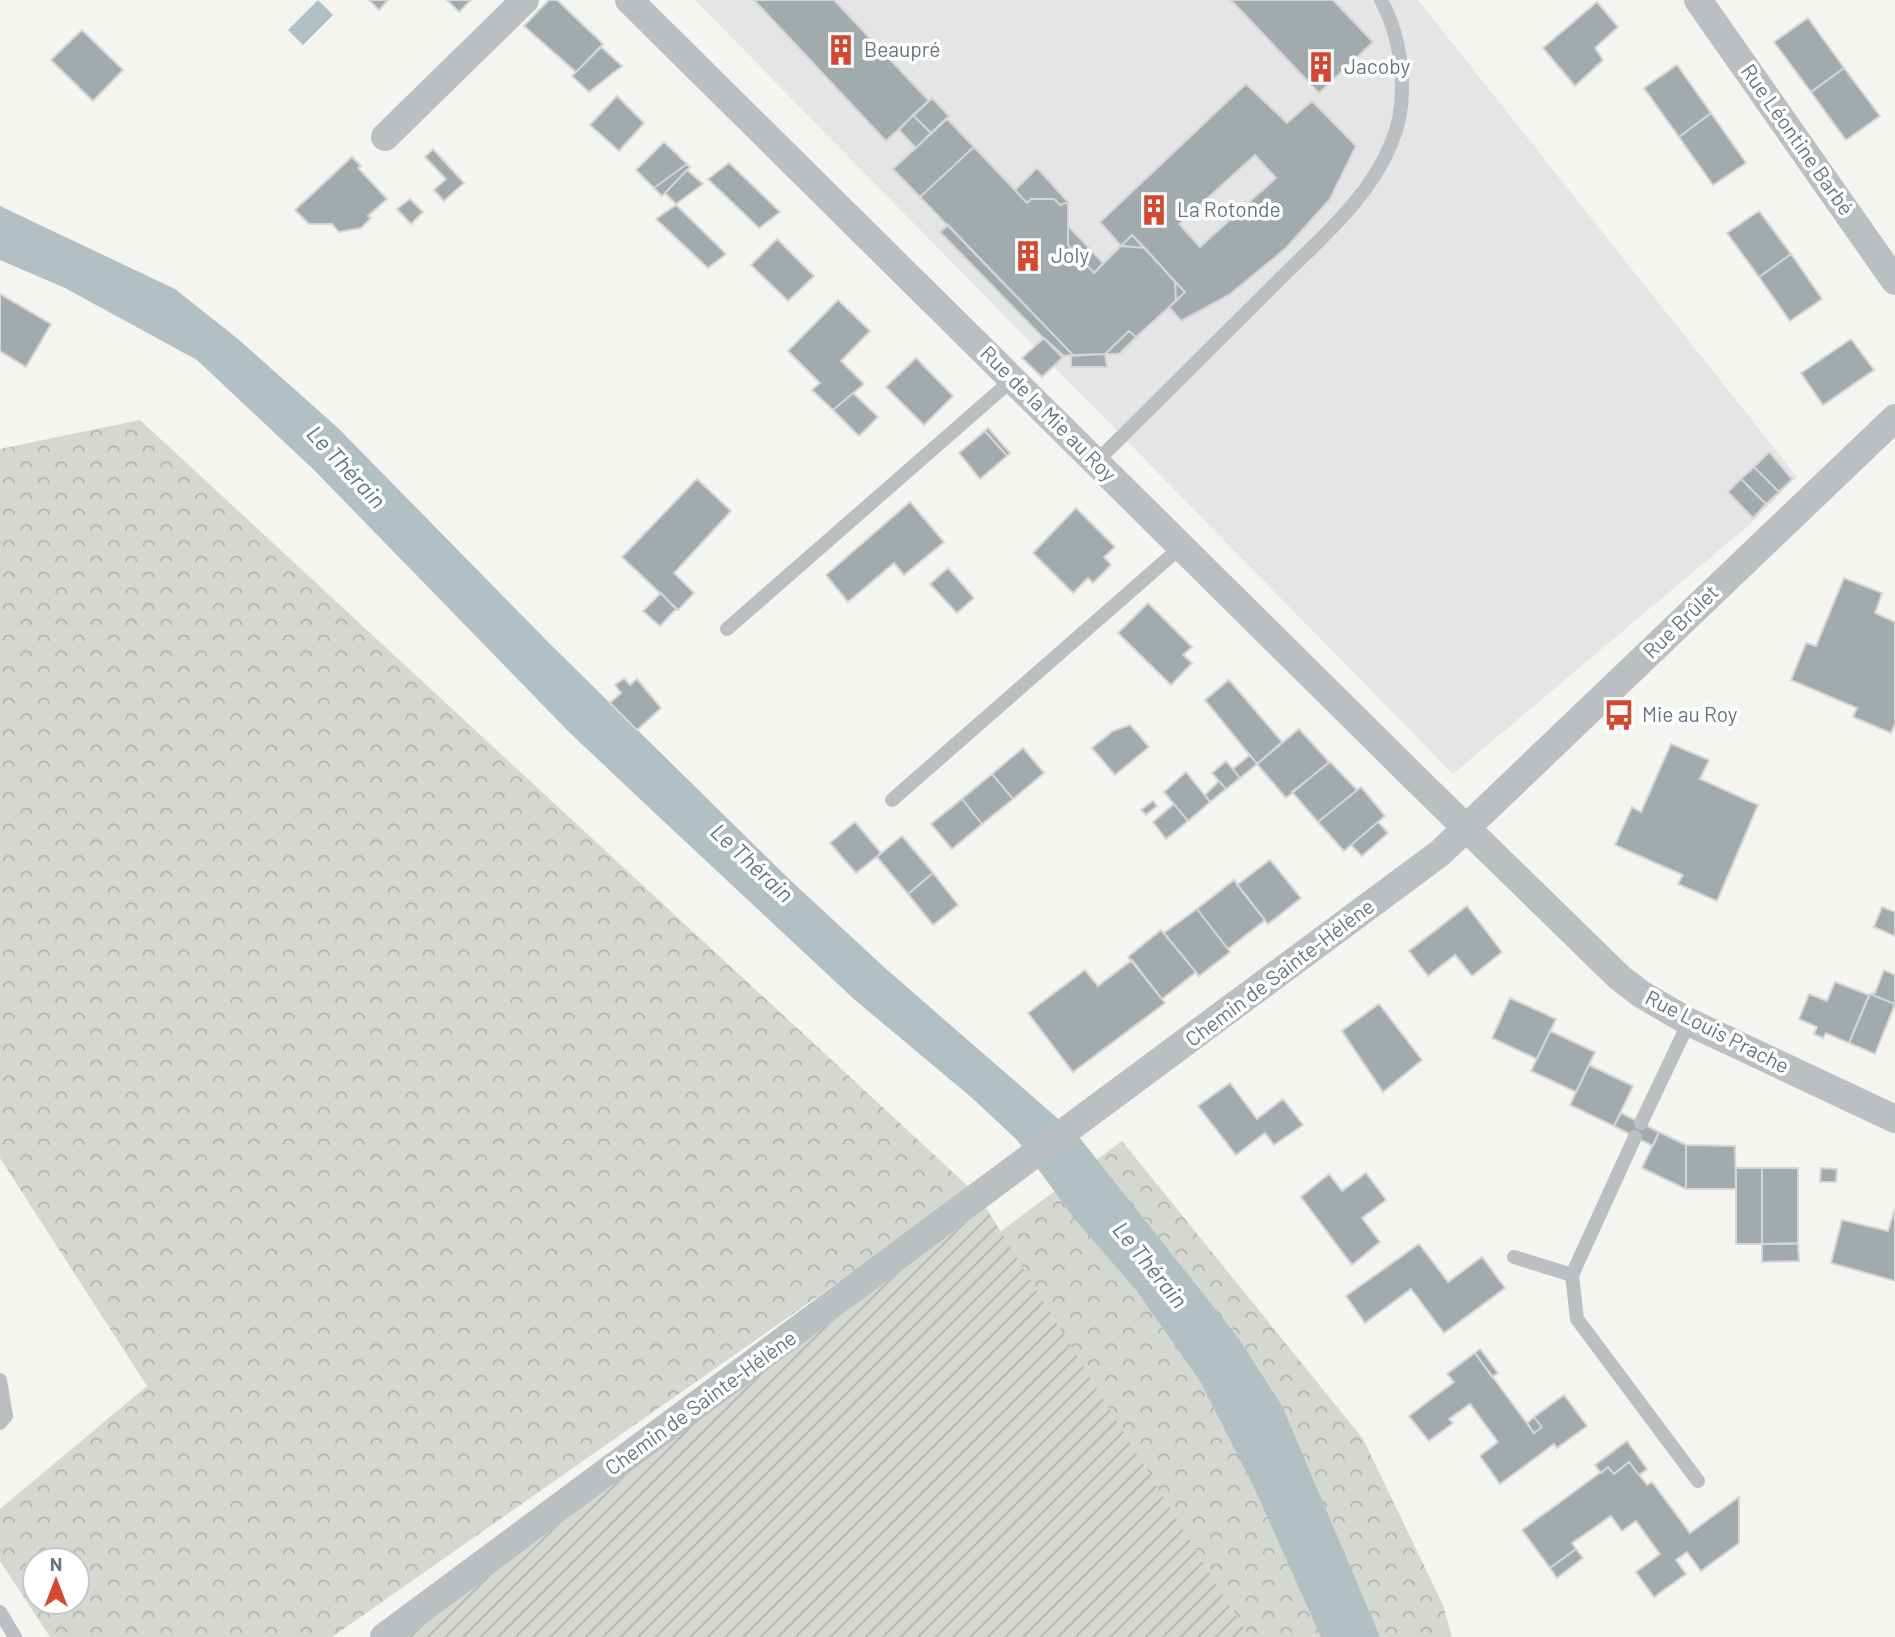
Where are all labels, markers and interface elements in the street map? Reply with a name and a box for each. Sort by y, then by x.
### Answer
building icon: Beaupré [824,33,858,67]
place label: Beaupré [864,36,941,61]
building icon: Jacoby [1304,50,1338,84]
place label: Jacoby [1344,53,1410,78]
street label: Rue Léontine Barbé [1737,59,1860,220]
building icon: La Rotonde [1137,193,1171,227]
place label: La Rotonde [1177,196,1281,221]
building icon: Joly [1011,239,1045,273]
place label: Joly [1051,242,1089,267]
street label: Rue de la Mie au Roy [976,340,1122,486]
water label: Le Thérain [301,419,392,514]
street label: Rue Brûlet [1637,579,1723,663]
bus stop icon: Mie au Roy [1602,698,1636,732]
place label: Mie au Roy [1642,701,1738,726]
water label: Le Thérain [705,817,800,908]
street label: Chemin de Sainte-Hélène [1180,893,1378,1051]
street label: Rue Louis Prache [1642,984,1794,1078]
water label: Le Thérain [1107,1215,1194,1313]
street label: Chemin de Sainte-Hélène [600,1324,800,1479]
north arrow [21,1546,91,1616]
text: N [50,1552,62,1575]

